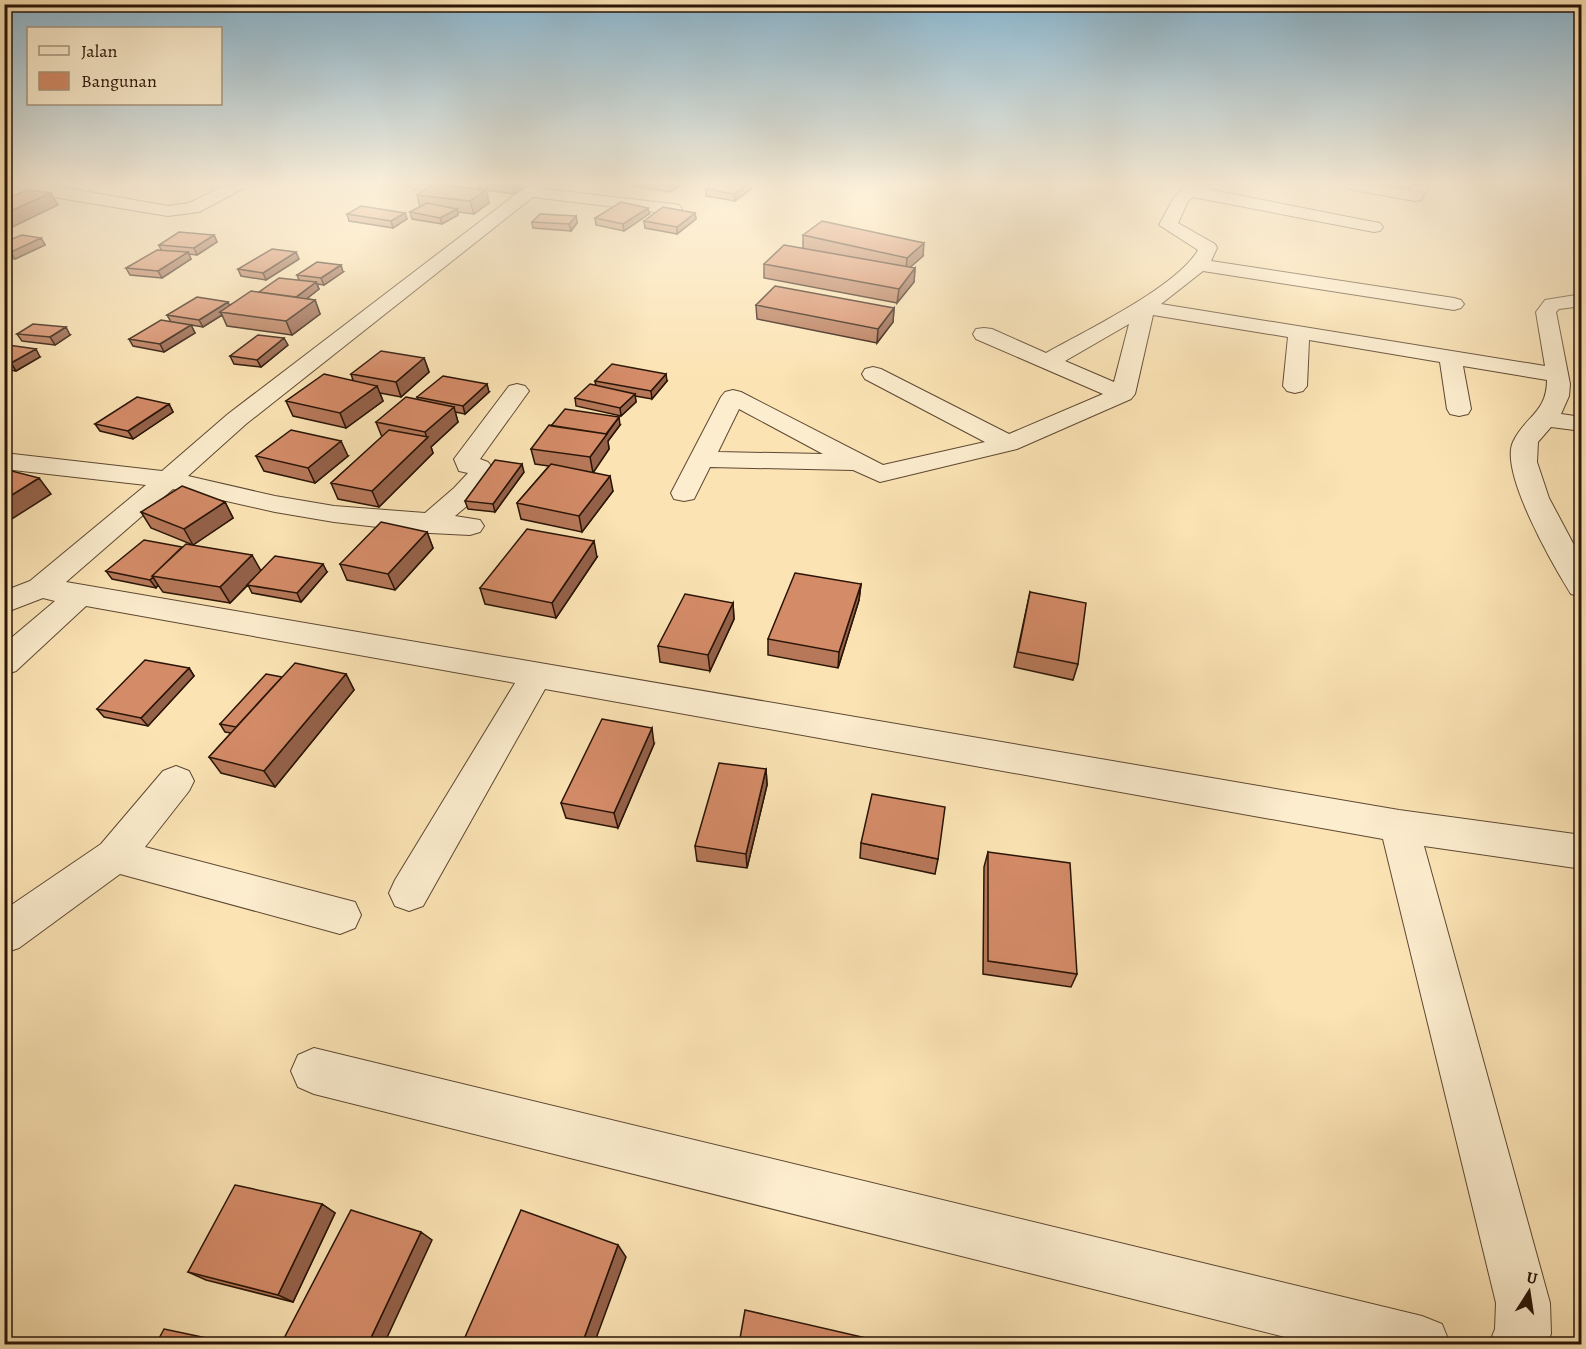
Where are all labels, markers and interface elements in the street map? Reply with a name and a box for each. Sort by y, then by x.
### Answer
legend [27,27,222,105]
text: Jalan [81,39,118,63]
text: Bangunan [81,69,157,93]
north arrow [1499,1262,1559,1322]
text: U [1524,1266,1540,1290]

